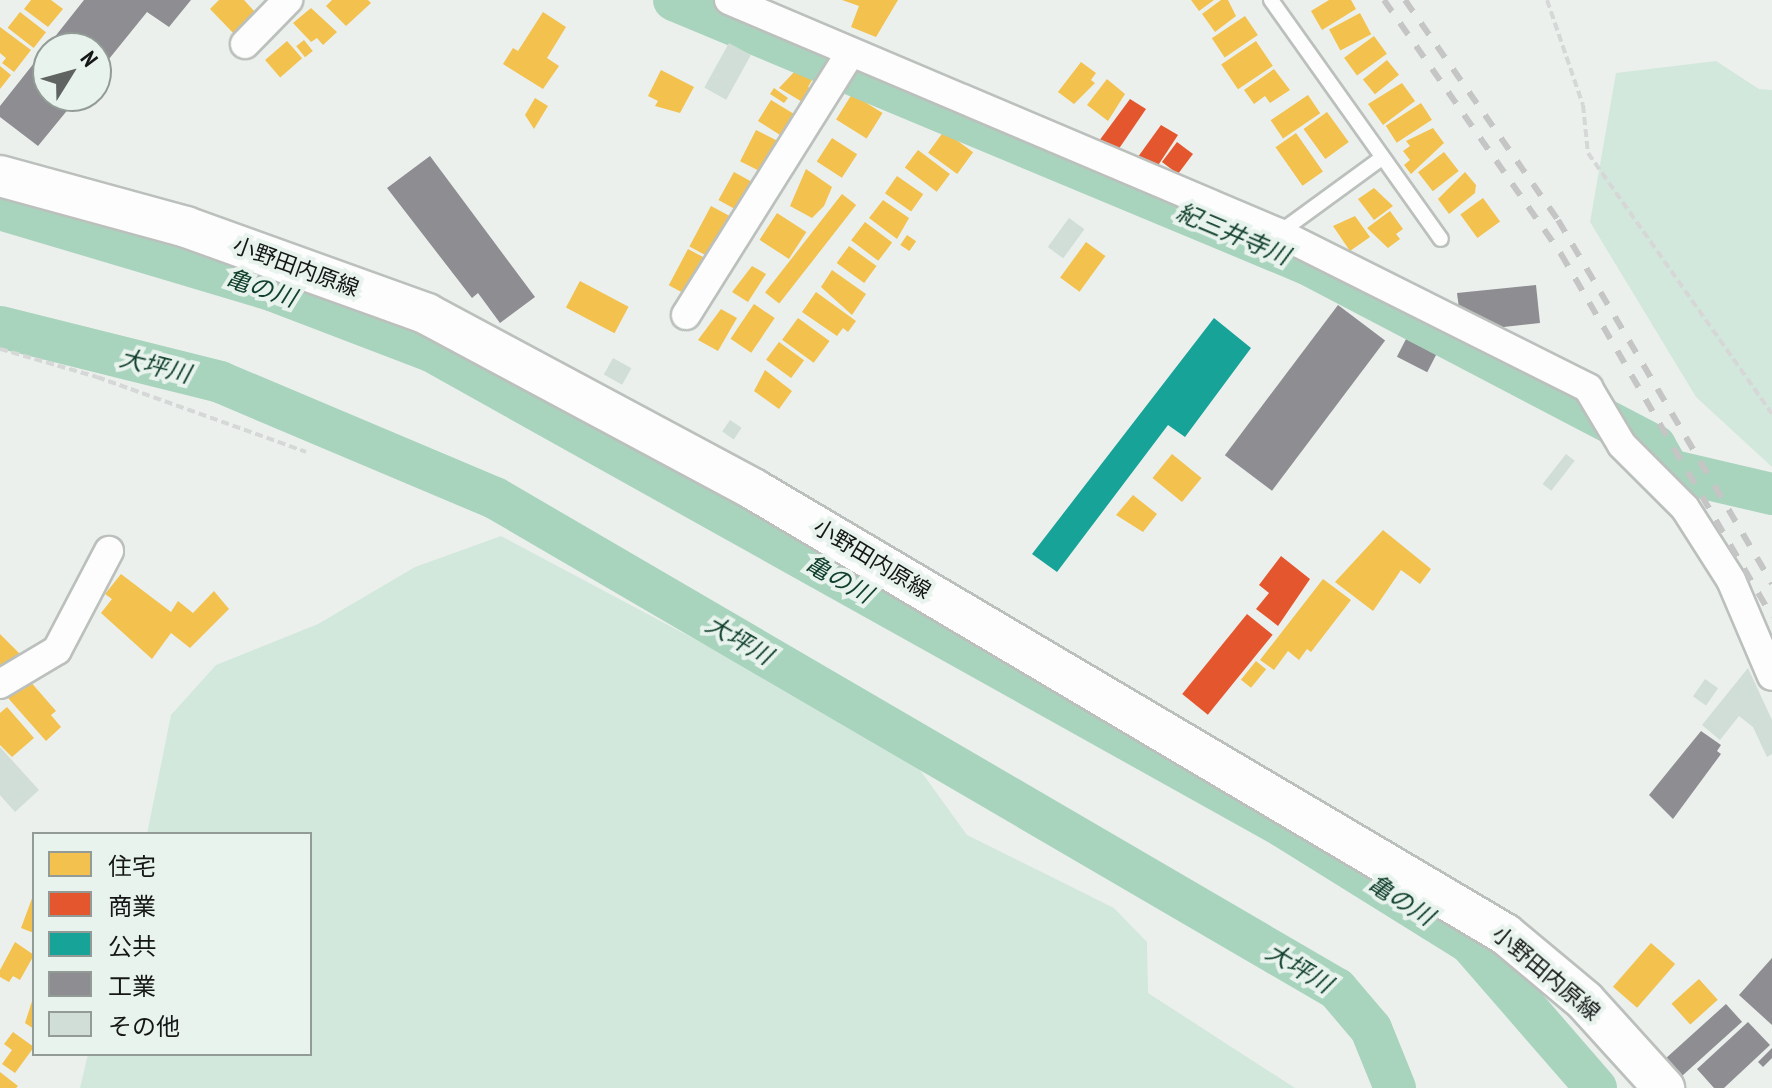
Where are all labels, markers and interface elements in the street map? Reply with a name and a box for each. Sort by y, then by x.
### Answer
north arrow [32,32,112,112]
text: N [75,46,104,72]
water label: 紀三井寺川 [1172,197,1294,271]
street label: 小野田内原線 [229,232,363,302]
water label: 亀の川 [222,263,300,313]
water label: 大坪川 [117,343,193,389]
street label: 小野田内原線 [809,514,935,604]
water label: 亀の川 [801,549,877,609]
water label: 大坪川 [701,610,777,670]
legend [32,832,312,1056]
text: 住宅 [108,851,156,882]
water label: 亀の川 [1363,869,1439,931]
text: 商業 [108,891,156,922]
street label: 小野田内原線 [1487,920,1605,1026]
text: 公共 [108,931,156,962]
water label: 大坪川 [1261,937,1337,999]
text: 工業 [108,971,156,1002]
text: その他 [108,1011,180,1042]

